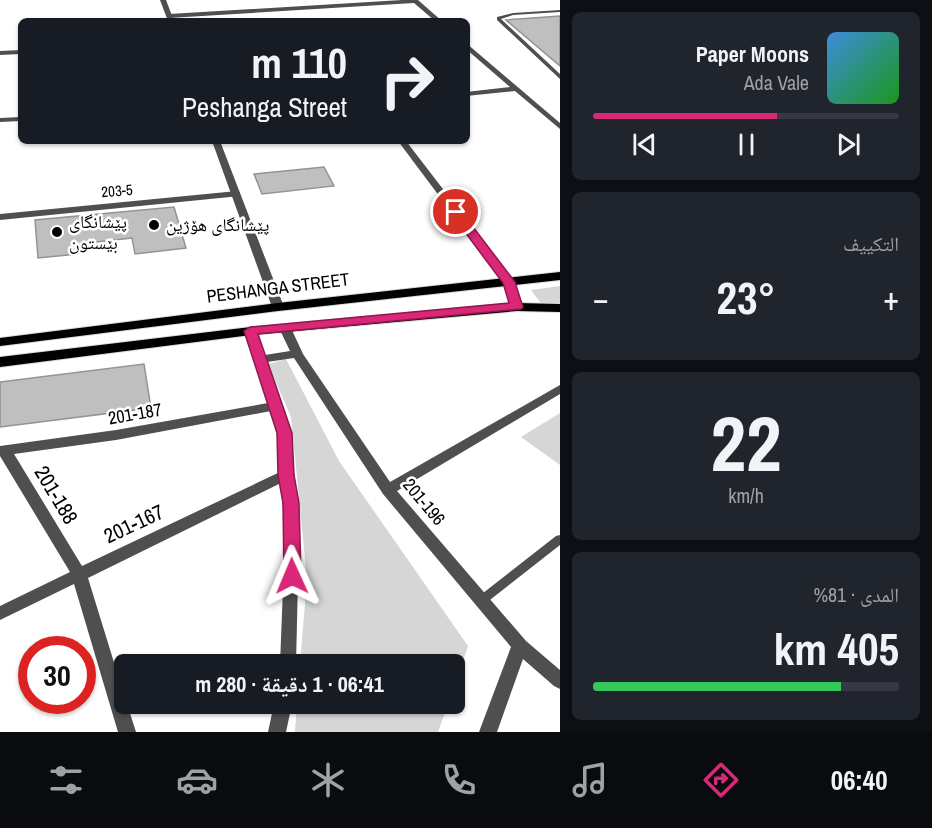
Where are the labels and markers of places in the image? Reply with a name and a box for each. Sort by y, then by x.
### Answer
pin [430,186,481,237]
place label: پێشانگای بێستون [69,209,127,255]
place label: پێشانگای هۆژین [166,212,269,237]
marker: پێشانگای هۆژین [147,218,161,232]
marker: پێشانگای بێستون [50,225,64,239]

